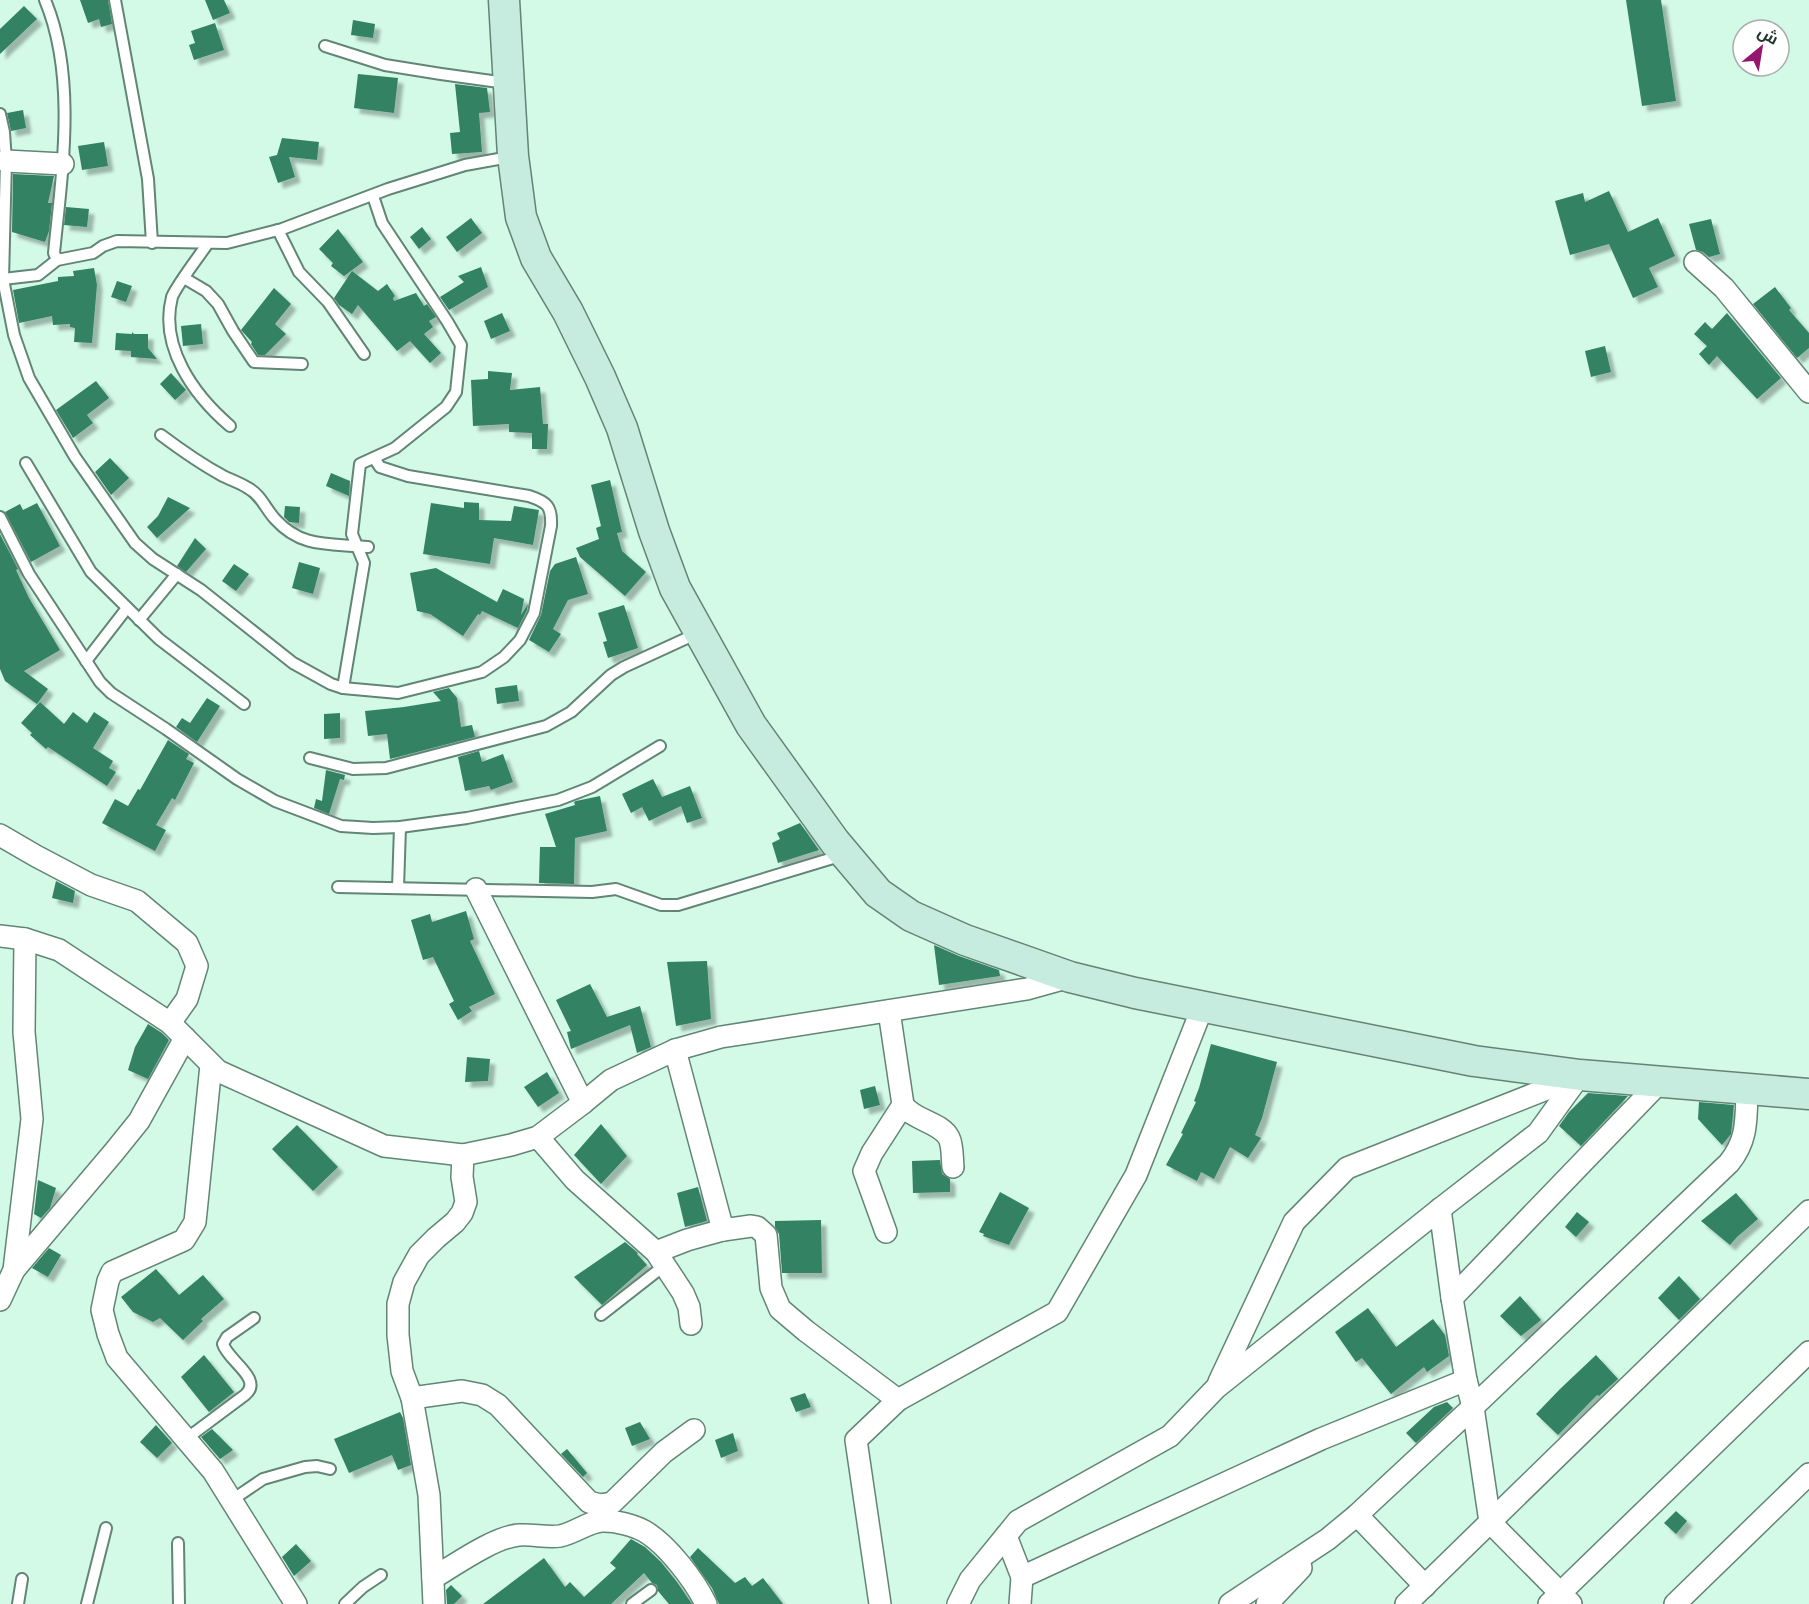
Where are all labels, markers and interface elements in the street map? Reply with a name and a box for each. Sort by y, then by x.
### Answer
north arrow [1731,18,1791,78]
text: ش [1755,21,1782,49]

